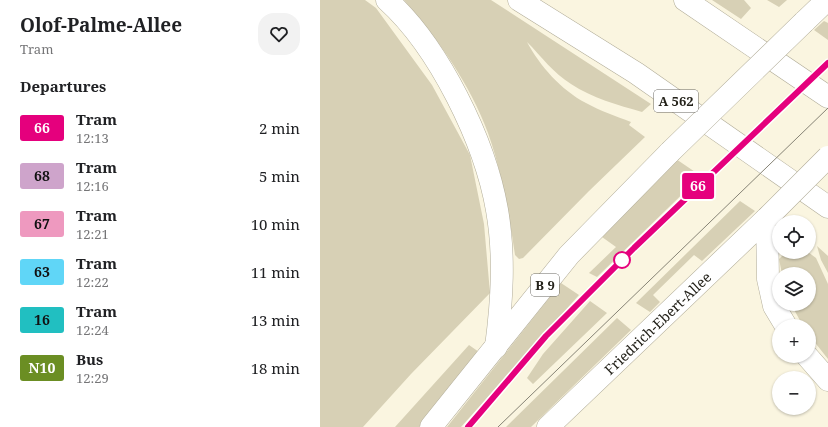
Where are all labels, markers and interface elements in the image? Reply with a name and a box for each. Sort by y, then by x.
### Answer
text: Olof-Palme-Allee [20,12,182,38]
button: heart [258,13,300,55]
text: Tram [20,40,53,58]
text: Departures [20,76,106,96]
road number: A 562 [654,90,698,112]
text: Tram [76,109,117,129]
text: 66 [34,118,50,137]
text: 2 min [259,118,300,138]
text: 12:13 [76,129,109,147]
text: Tram [76,157,117,177]
text: 68 [34,166,50,185]
text: 5 min [259,166,300,186]
line badge: 66 [680,173,716,199]
text: 66 [690,176,706,195]
text: 12:16 [76,177,109,195]
text: Tram [76,205,117,225]
text: 67 [34,214,50,233]
text: 10 min [251,214,300,234]
map controls [772,215,816,415]
button: locate [772,215,816,259]
text: 12:21 [76,225,109,243]
unlabelled marker [613,251,631,269]
text: Tram [76,253,117,273]
text: 63 [34,262,50,281]
text: 11 min [251,262,300,282]
street label: Friedrich-Ebert-Allee [600,267,715,378]
button: layers [772,267,816,311]
text: 12:22 [76,273,109,291]
road number: B 9 [531,274,559,296]
text: Tram [76,301,117,321]
text: 16 [34,310,50,329]
text: 13 min [251,310,300,330]
button: + [772,319,816,363]
text: 12:24 [76,321,109,339]
text: Bus [76,349,103,369]
text: N10 [29,358,55,377]
text: 18 min [251,358,300,378]
text: 12:29 [76,369,109,387]
button: − [772,371,816,415]

